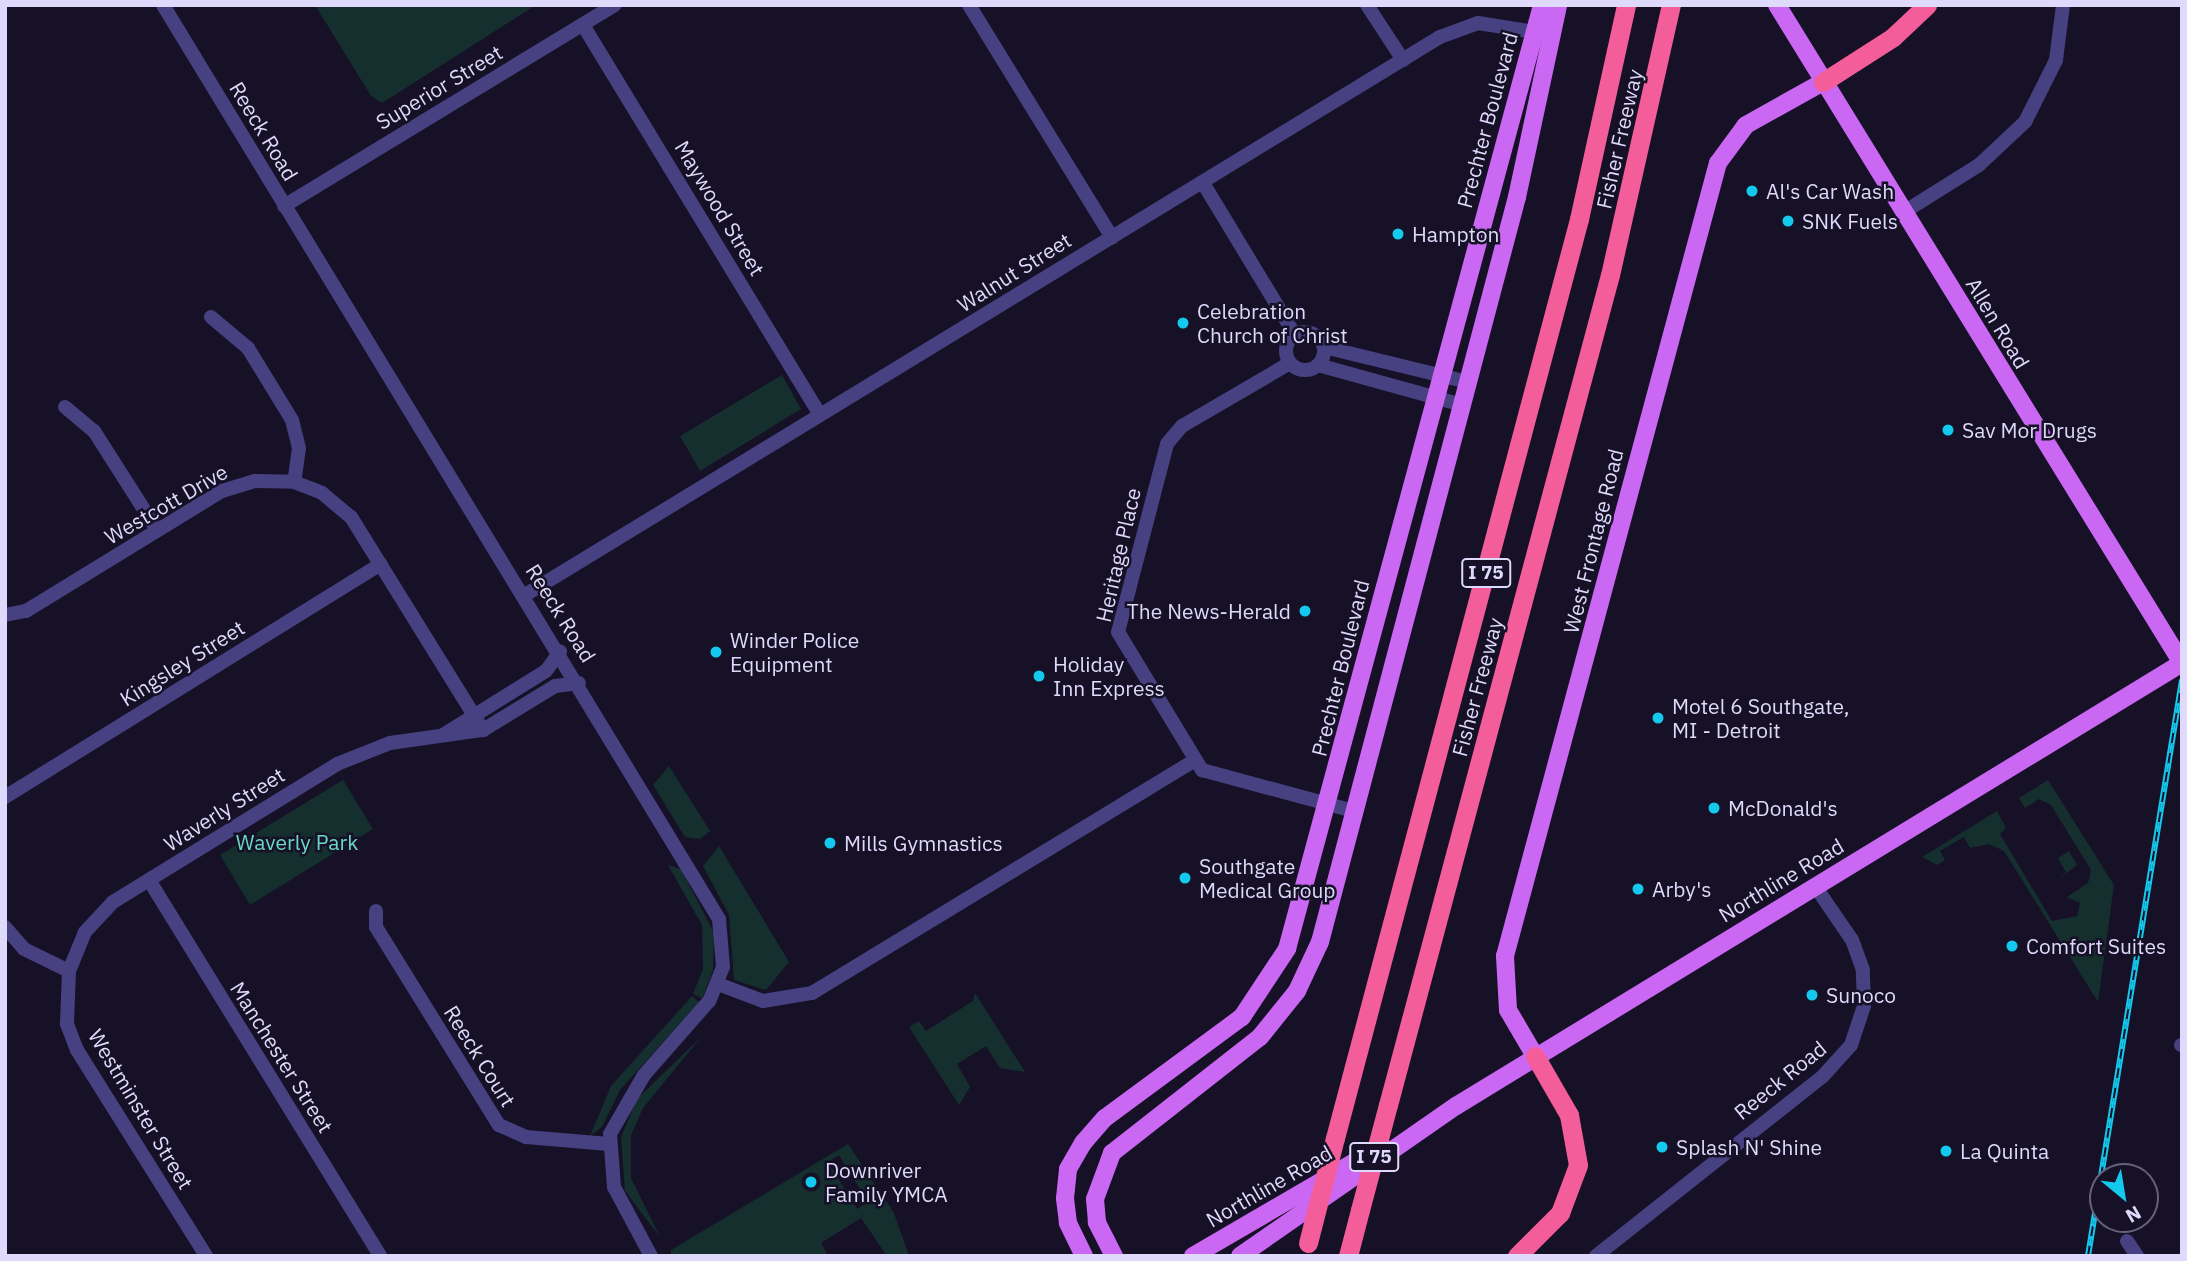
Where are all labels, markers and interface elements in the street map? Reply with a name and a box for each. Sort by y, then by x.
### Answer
street label: Prechter Boulevard [1451,29,1523,211]
street label: Superior Street [371,39,507,135]
street label: Fisher Freeway [1591,67,1647,211]
street label: Reeck Road [225,77,303,185]
street label: Maywood Street [670,136,770,280]
place label: Al's Car Wash [1766,178,1894,204]
marker: Al's Car Wash [1744,183,1760,199]
place label: SNK Fuels [1802,208,1898,234]
marker: SNK Fuels [1780,213,1796,229]
place label: Hampton [1412,221,1499,247]
marker: Hampton [1390,226,1406,242]
street label: Walnut Street [953,227,1075,317]
street label: Allen Road [1961,273,2035,373]
place label: Celebration Church of Christ [1197,298,1348,348]
marker: Celebration Church of Christ [1175,315,1191,331]
place label: Sav Mor Drugs [1962,417,2097,443]
marker: Sav Mor Drugs [1940,422,1956,438]
street label: West Frontage Road [1558,446,1628,636]
street label: Westcott Drive [100,459,232,549]
street label: Heritage Place [1090,485,1146,625]
road number: I 75 [1460,558,1512,588]
street label: Reeck Road [521,559,601,667]
street label: Prechter Boulevard [1306,577,1374,759]
place label: The News-Herald [1127,598,1291,624]
marker: The News-Herald [1297,603,1313,619]
street label: Kingsley Street [115,615,249,711]
street label: Fisher Freeway [1446,615,1508,759]
place label: Winder Police Equipment [730,627,859,677]
marker: Winder Police Equipment [708,644,724,660]
place label: Holiday Inn Express [1053,651,1165,701]
marker: Holiday Inn Express [1031,668,1047,684]
place label: Motel 6 Southgate, MI - Detroit [1672,693,1849,743]
marker: Motel 6 Southgate, MI - Detroit [1650,710,1666,726]
street label: Waverly Street [159,762,289,856]
place label: McDonald's [1728,795,1838,821]
marker: McDonald's [1706,800,1722,816]
park label: Waverly Park [236,829,358,855]
place label: Mills Gymnastics [844,830,1003,856]
street label: Northline Road [1714,833,1848,927]
marker: Mills Gymnastics [822,835,838,851]
place label: Southgate Medical Group [1199,853,1336,903]
marker: Southgate Medical Group [1177,870,1193,886]
place label: Arby's [1652,876,1711,902]
marker: Arby's [1630,881,1646,897]
place label: Comfort Suites [2026,933,2166,959]
marker: Comfort Suites [2004,938,2020,954]
street label: Manchester Street [225,977,339,1137]
place label: Sunoco [1826,982,1896,1008]
marker: Sunoco [1804,987,1820,1003]
street label: Reeck Court [439,1001,521,1111]
street label: Westminster Street [83,1024,199,1194]
street label: Reeck Road [1729,1035,1831,1125]
place label: Splash N' Shine [1676,1134,1822,1160]
place label: La Quinta [1960,1138,2049,1164]
marker: Splash N' Shine [1654,1139,1670,1155]
street label: Northline Road [1201,1140,1337,1232]
road number: I 75 [1348,1142,1400,1172]
marker: La Quinta [1938,1143,1954,1159]
place label: Downriver Family YMCA [825,1157,948,1207]
north arrow [2089,1163,2159,1233]
marker: Downriver Family YMCA [803,1174,819,1190]
text: N [2122,1201,2145,1228]

